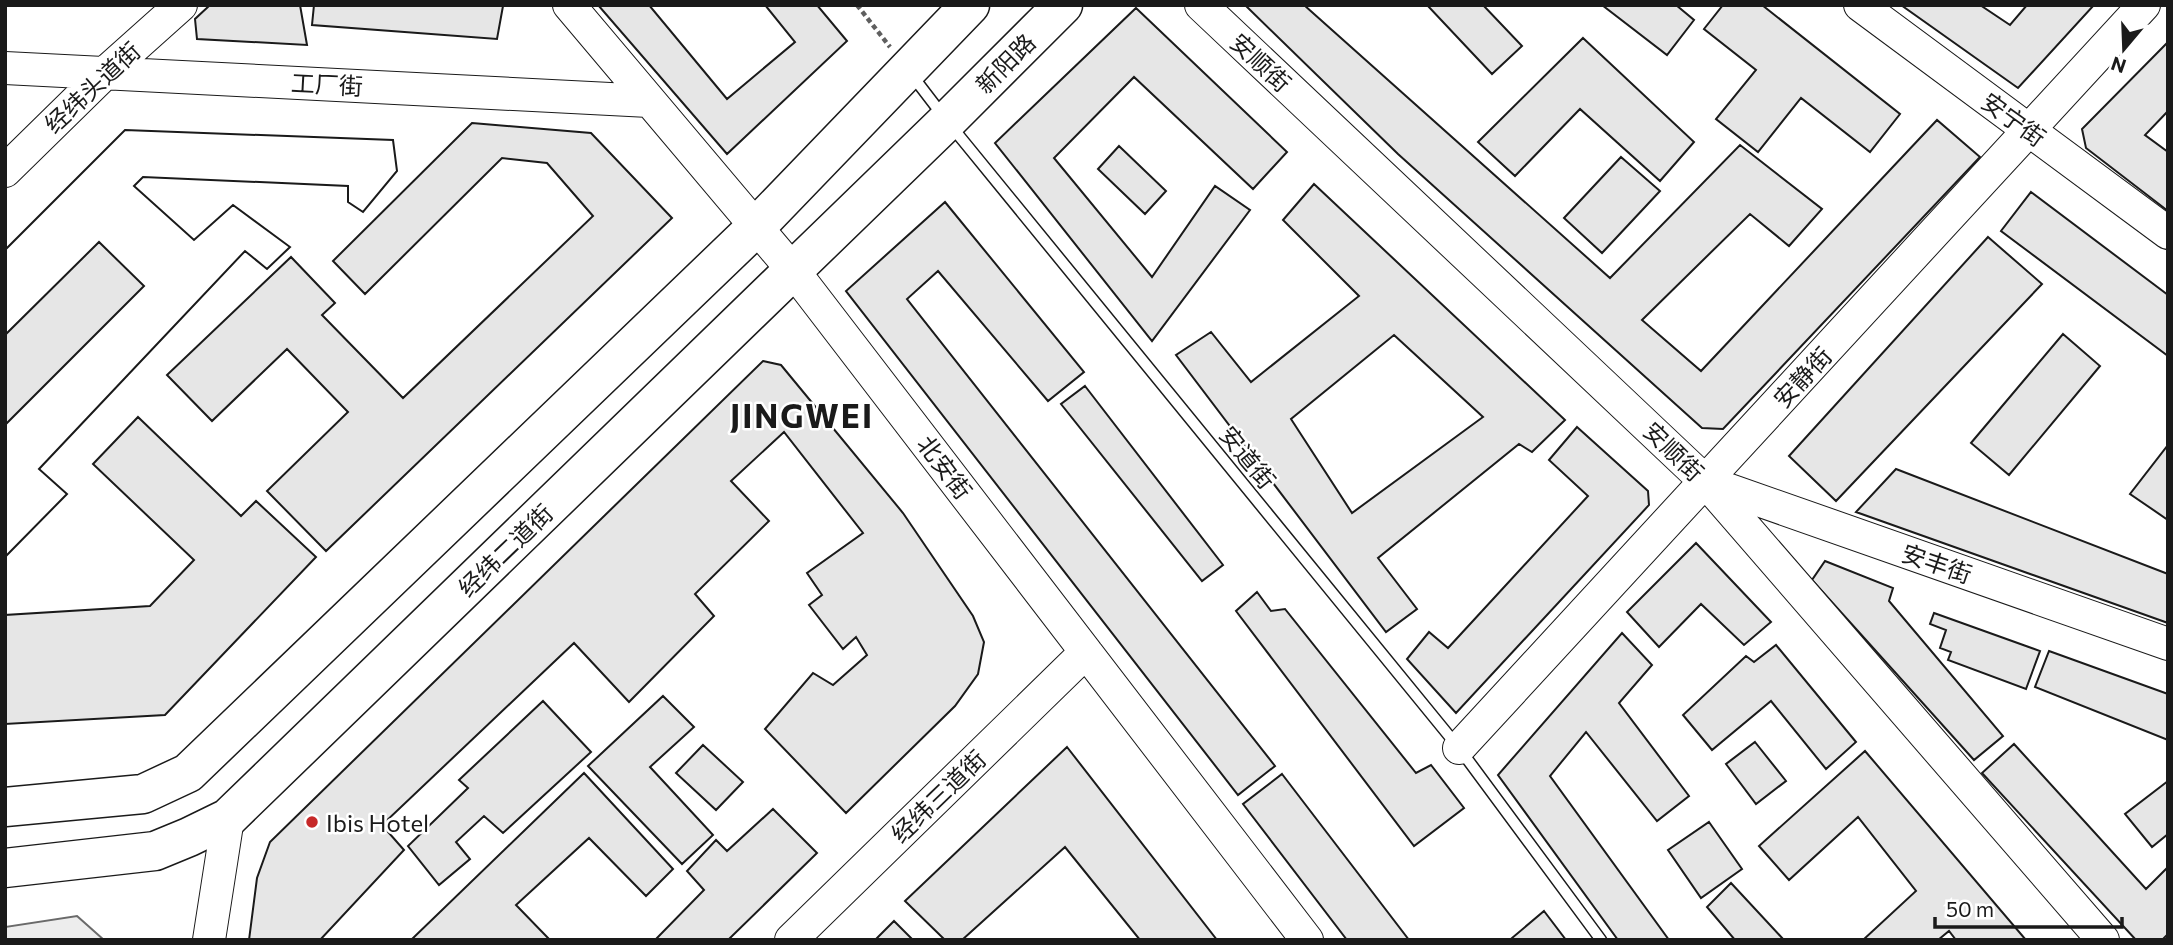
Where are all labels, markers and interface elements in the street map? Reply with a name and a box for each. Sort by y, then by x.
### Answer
north arrow [2089,14,2159,84]
street label: 新阳路 [969,27,1041,99]
street label: 安顺街 [1225,27,1297,97]
street label: 经纬头道街 [38,35,146,139]
text: N [2108,52,2129,79]
street label: 工厂街 [290,68,364,100]
street label: 安宁街 [1976,86,2052,152]
street label: 安静街 [1767,341,1837,413]
district label: JINGWEI [730,395,874,435]
street label: 安顺街 [1638,416,1710,486]
street label: 安道街 [1214,420,1282,494]
street label: 北安街 [912,430,978,504]
street label: 经纬二道街 [452,498,558,602]
street label: 安丰街 [1898,538,1976,588]
street label: 经纬三道街 [885,744,991,848]
place label: Ibis Hotel [326,808,429,837]
marker: Ibis Hotel [304,814,320,830]
scale bar [1935,886,2122,930]
text: 50 m [1946,896,1994,921]

